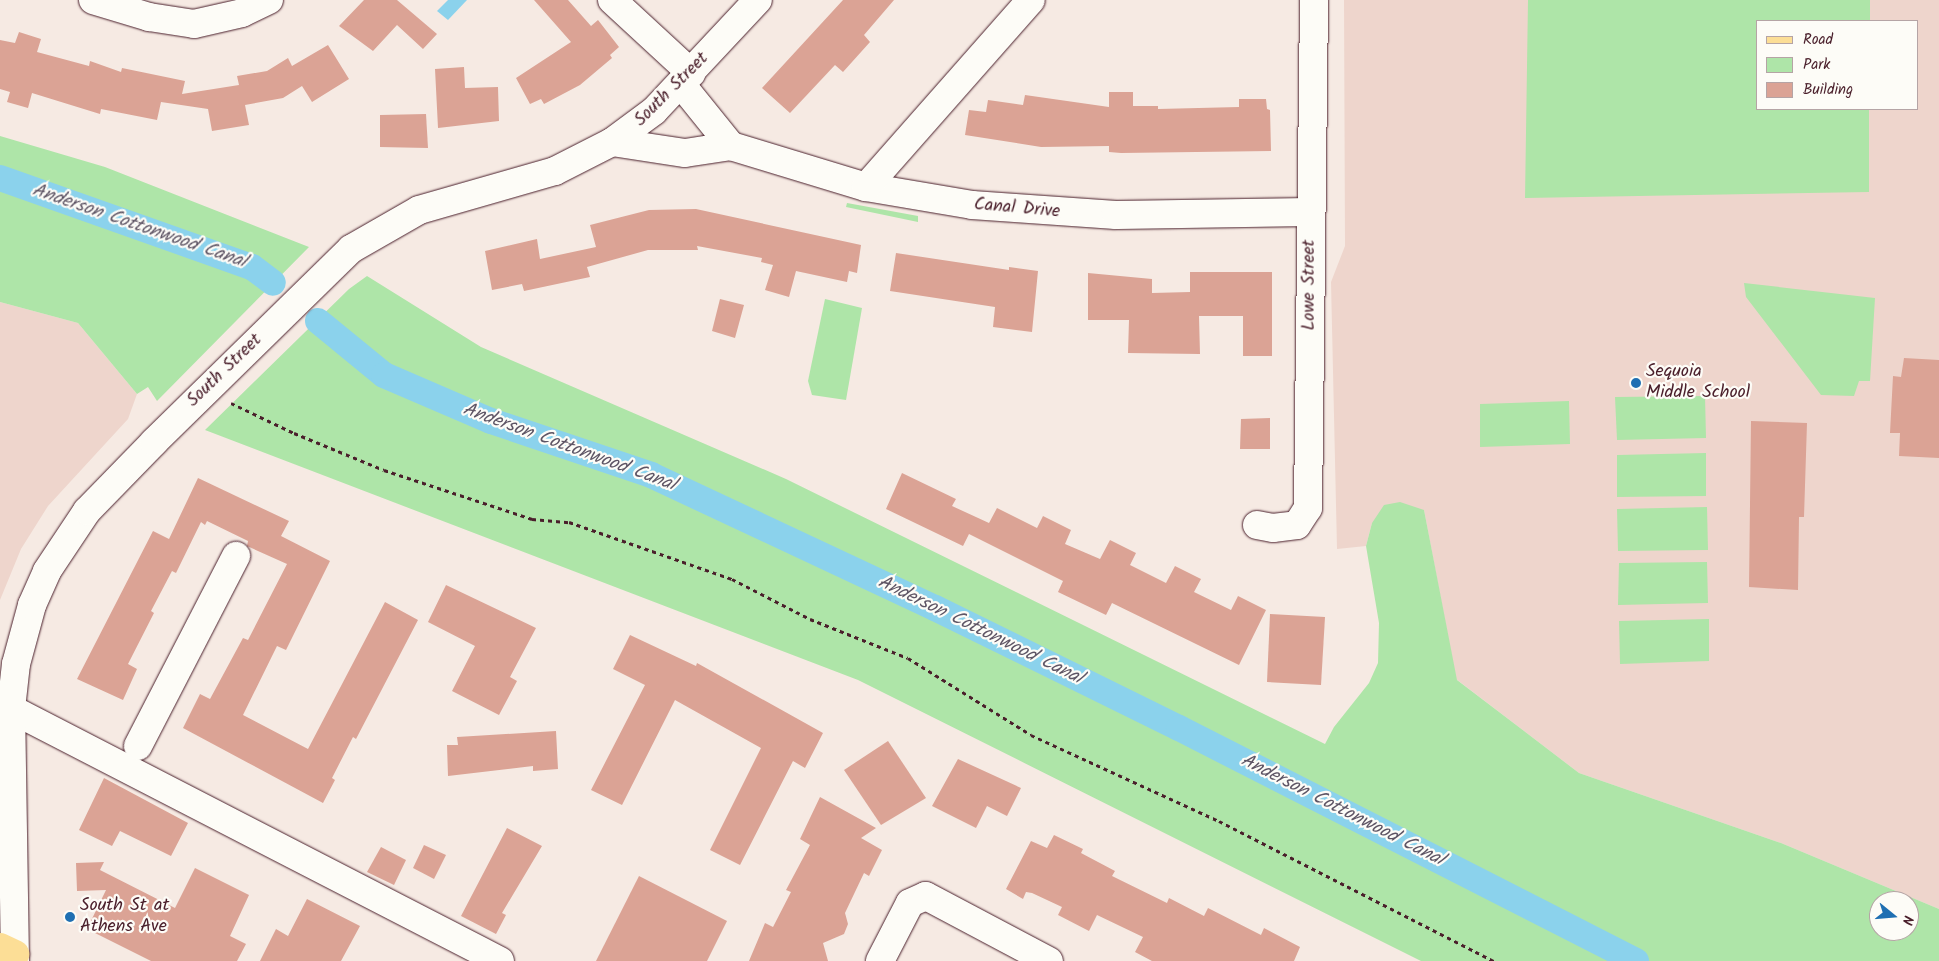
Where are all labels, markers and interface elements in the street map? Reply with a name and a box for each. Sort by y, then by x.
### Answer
legend [1756,20,1919,110]
text: Road [1803,28,1833,52]
street label: South Street [630,48,714,132]
text: Park [1803,53,1830,77]
text: Building [1803,78,1853,102]
water label: Anderson Cottonwood Canal [29,180,249,274]
street label: Canal Drive [973,194,1061,224]
street label: Lowe Street [1299,239,1321,331]
street label: South Street [183,330,267,412]
place label: Sequoia Middle School [1646,362,1750,404]
marker: Sequoia Middle School [1630,377,1642,389]
water label: Anderson Cottonwood Canal [459,399,679,497]
water label: Anderson Cottonwood Canal [874,571,1086,691]
water label: Anderson Cottonwood Canal [1237,750,1447,872]
north arrow [1869,891,1919,941]
place label: South St at Athens Ave [80,896,169,939]
marker: South St at Athens Ave [64,911,76,923]
text: N [1896,913,1919,928]

